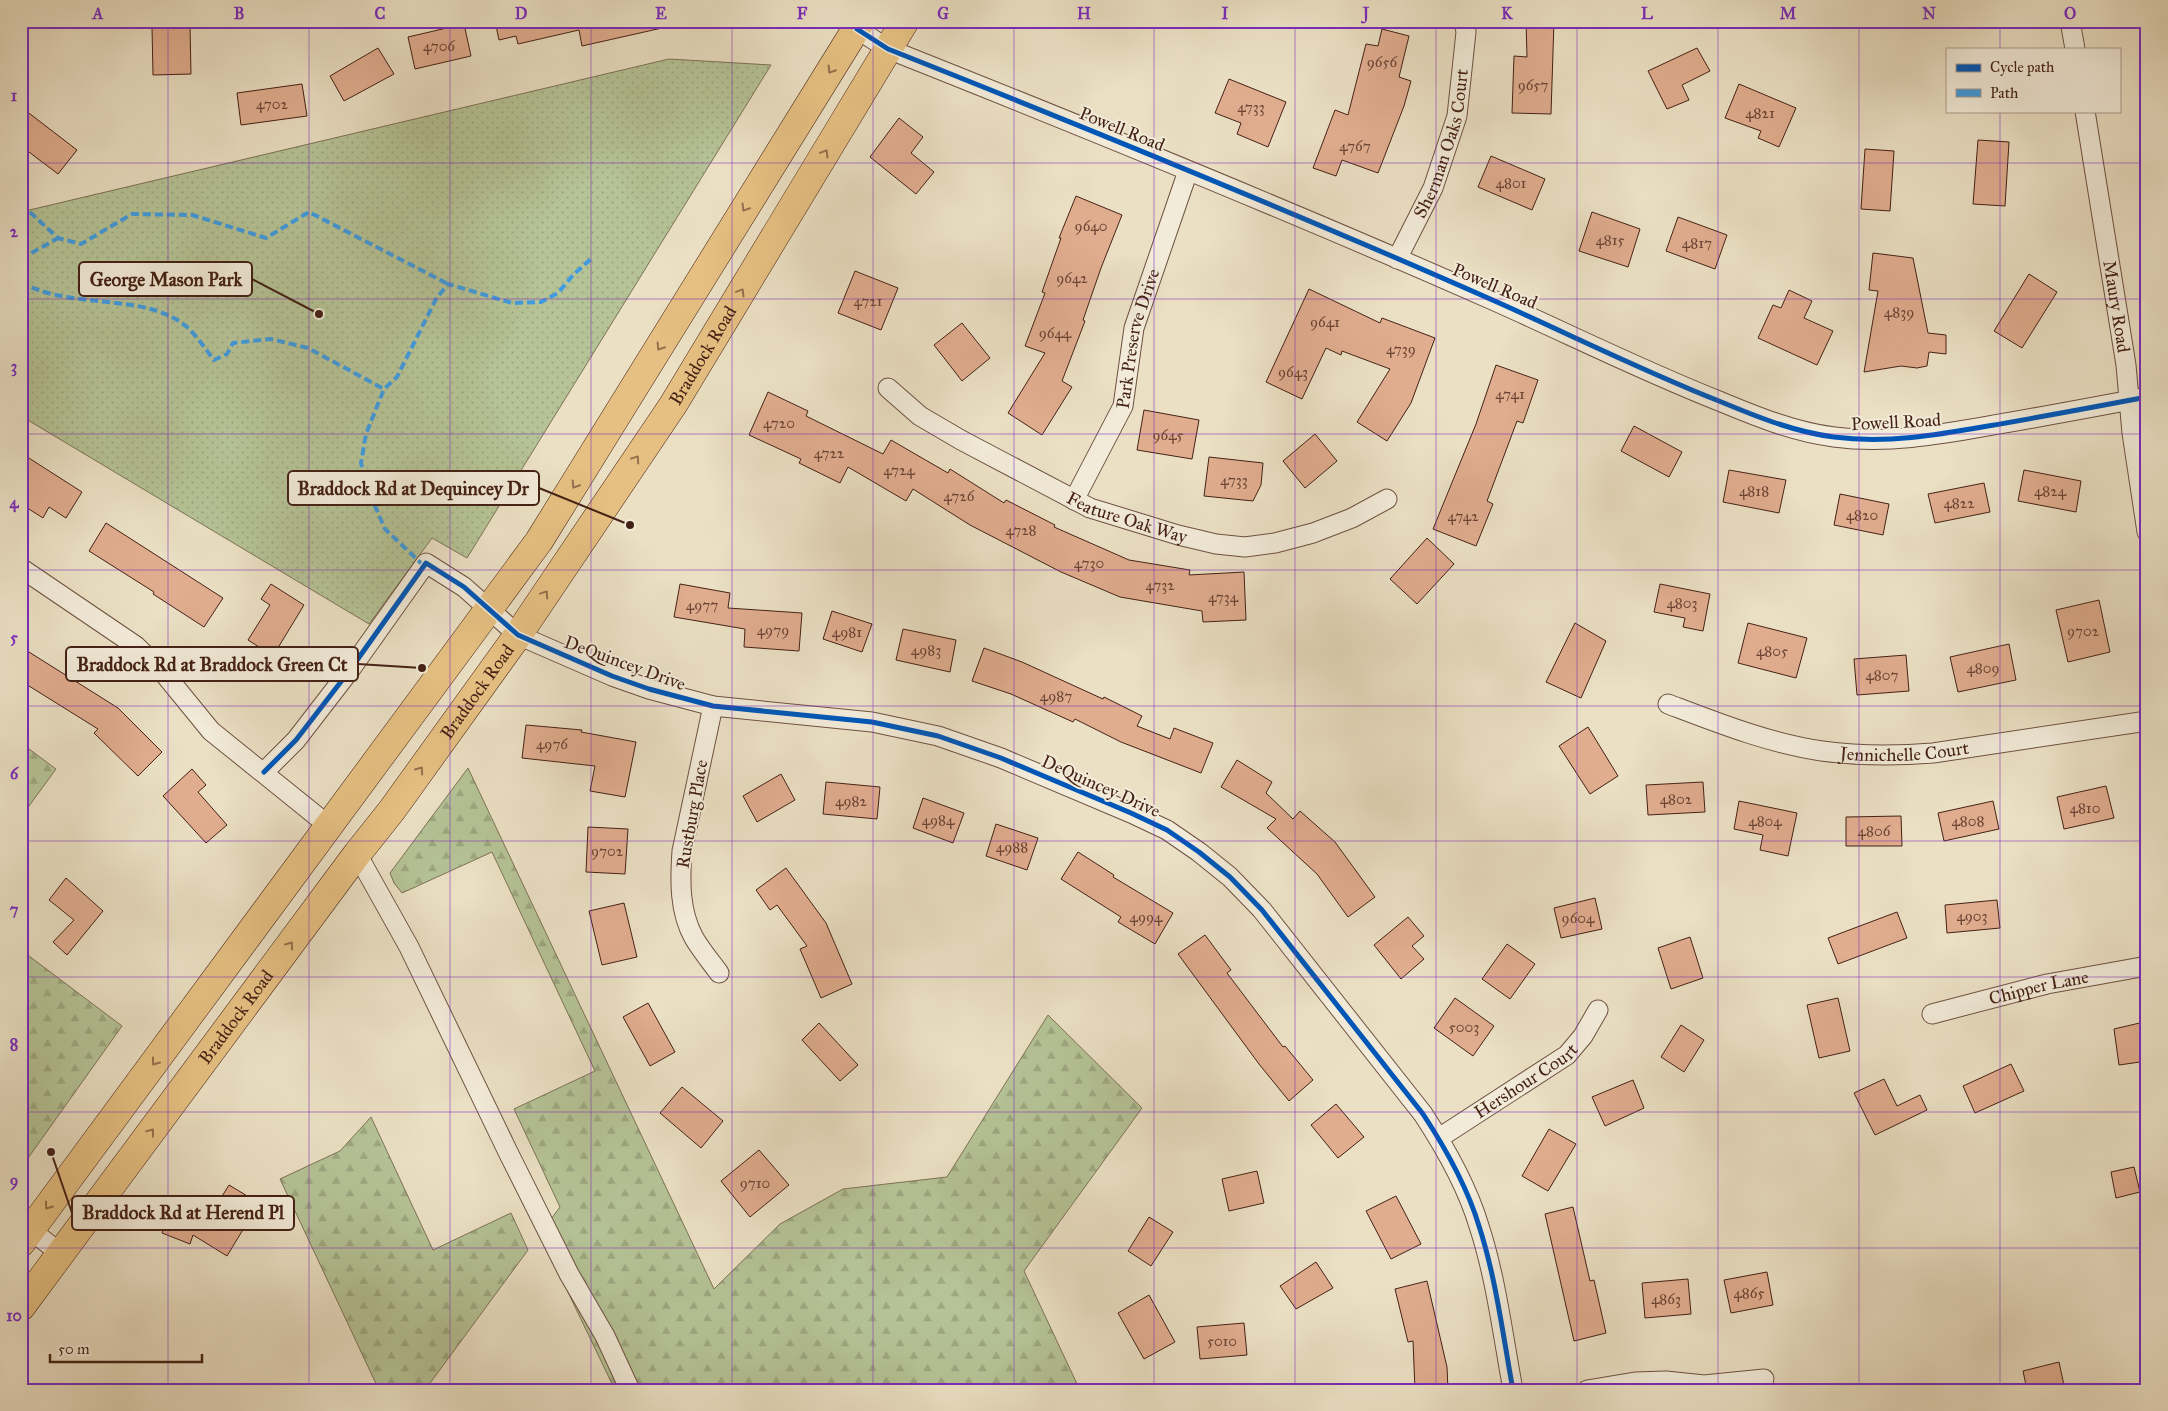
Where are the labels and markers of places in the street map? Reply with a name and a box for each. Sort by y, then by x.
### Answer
callout: George Mason Park [79,262,252,296]
callout: Braddock Rd at Dequincey Dr [288,471,539,505]
callout: Braddock Rd at Braddock Green Ct [66,647,358,681]
callout: Braddock Rd at Herend Pl [72,1196,294,1230]

